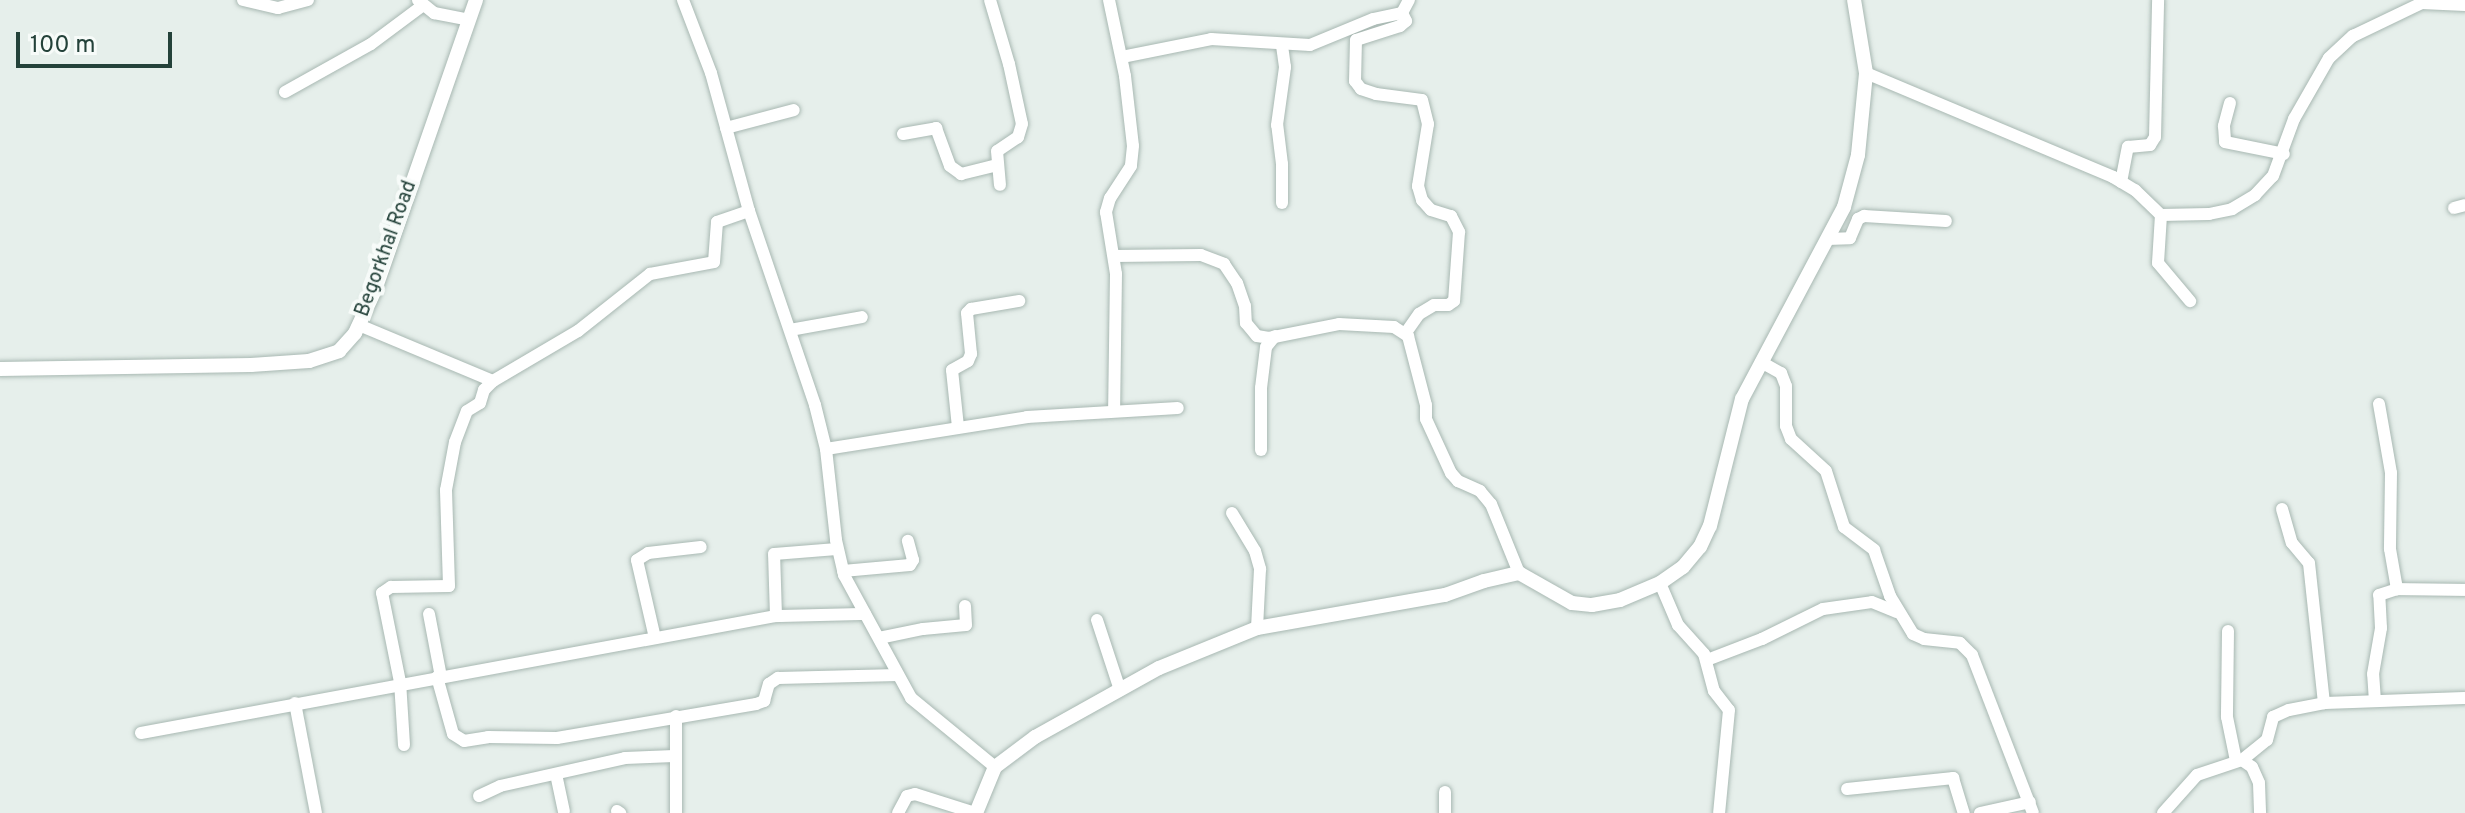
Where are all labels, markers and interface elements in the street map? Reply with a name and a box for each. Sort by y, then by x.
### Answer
scale bar [20,16,176,66]
text: 100 m [30,31,96,61]
street label: Begorkhal Road [351,178,423,320]

